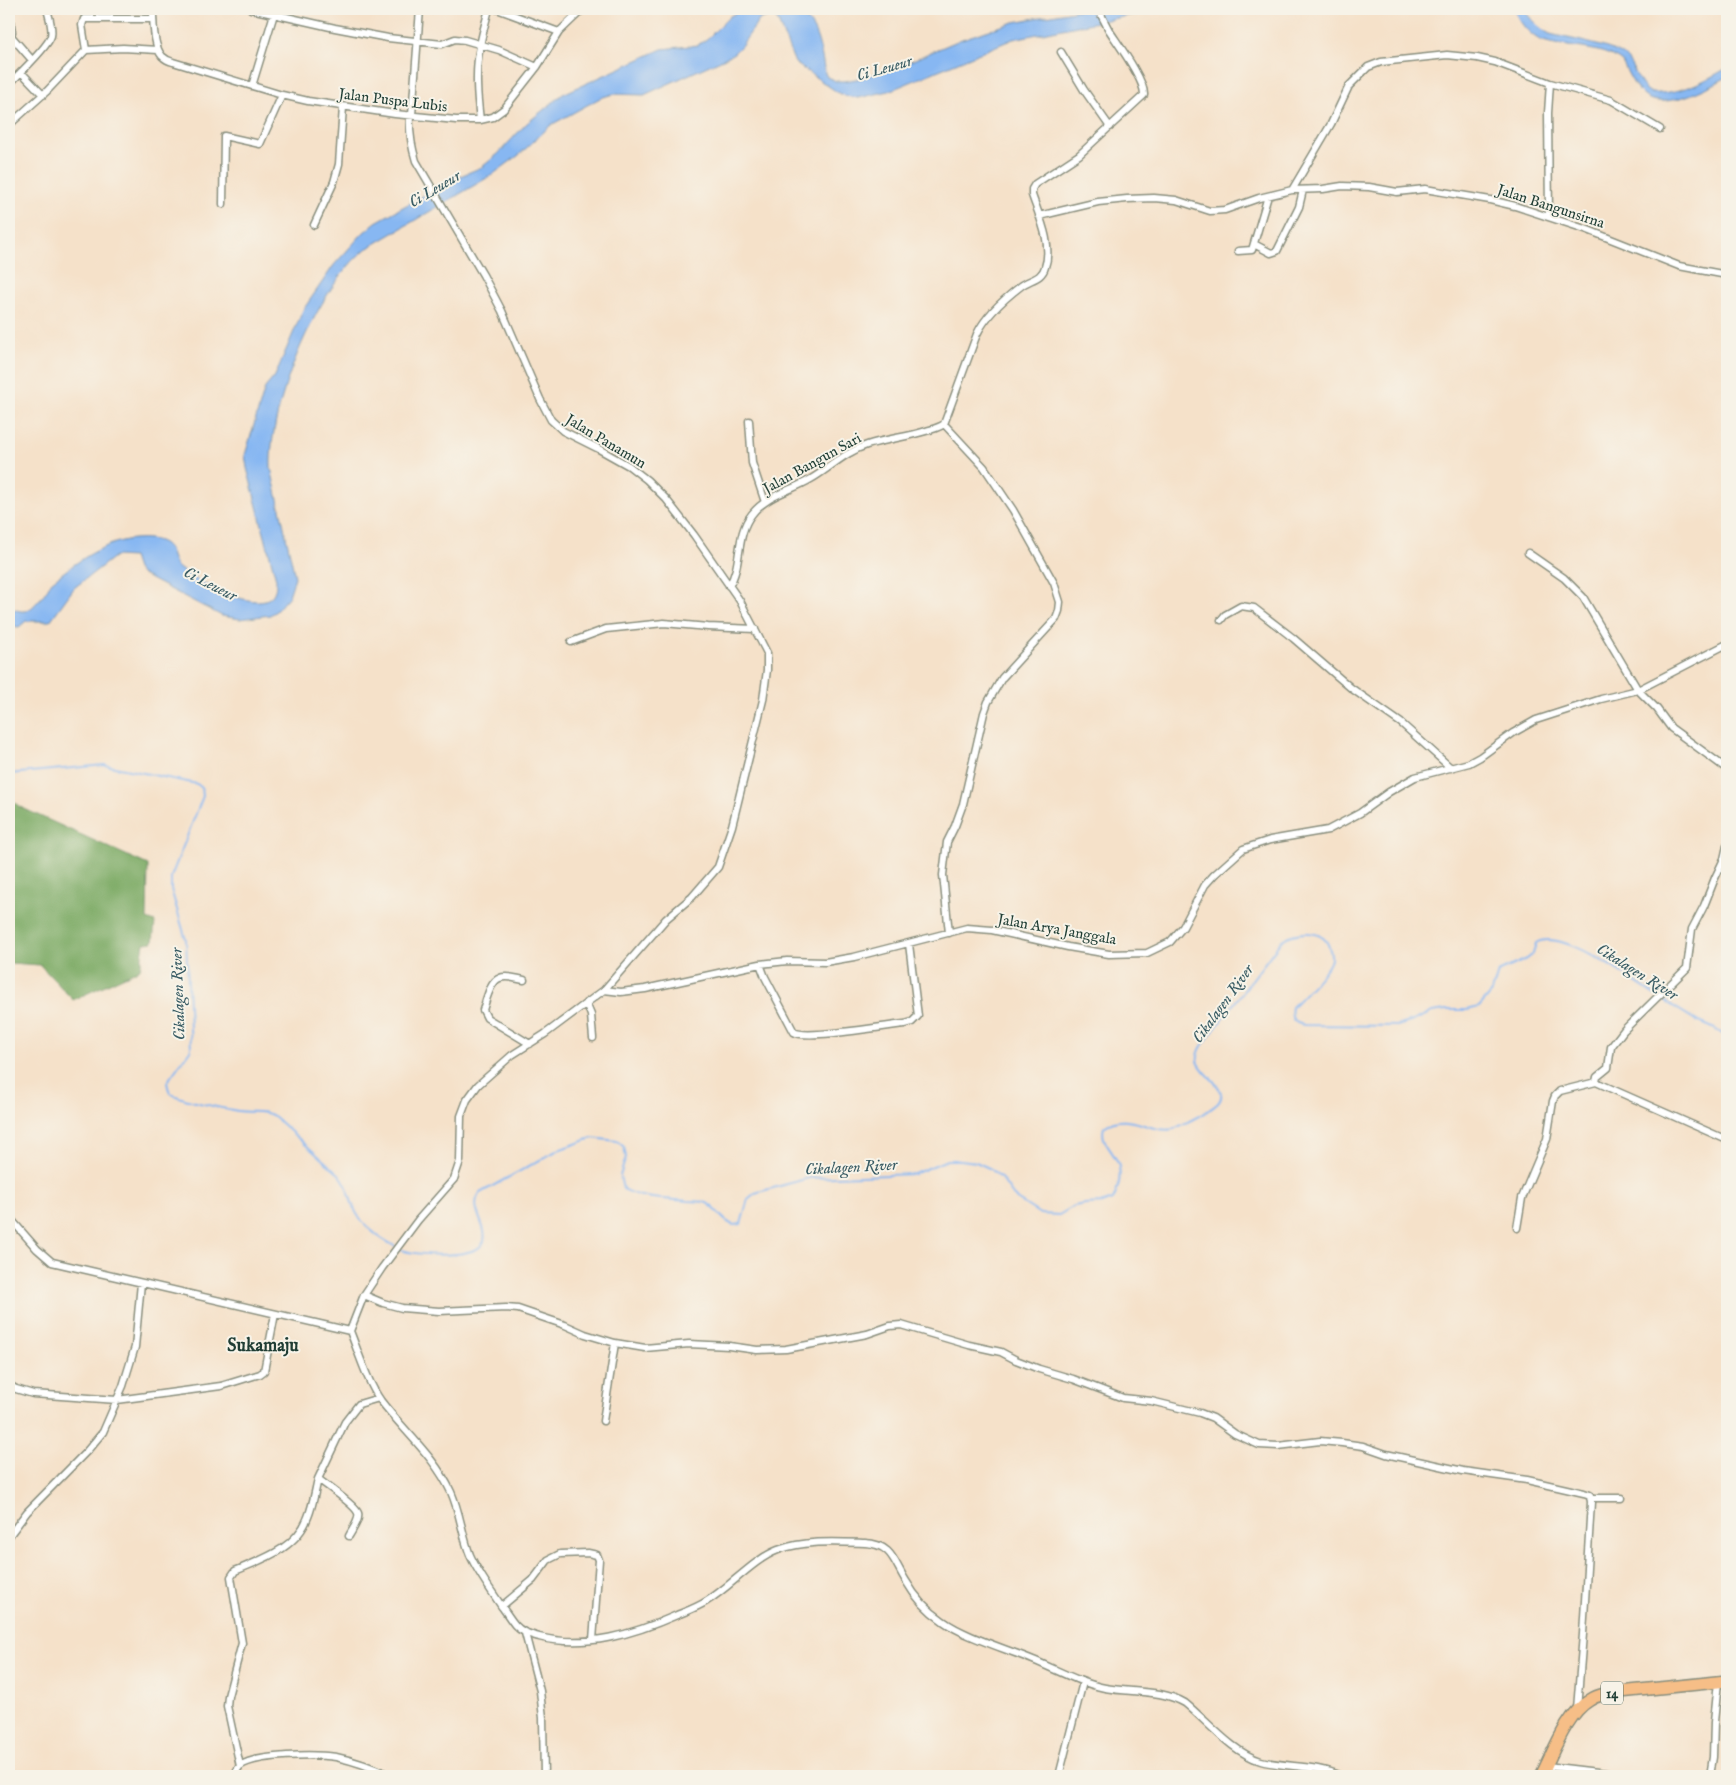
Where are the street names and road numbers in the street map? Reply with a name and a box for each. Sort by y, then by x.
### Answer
street label: Jalan Puspa Lubis [336,84,448,117]
street label: Jalan Bangunsirna [1493,180,1607,233]
street label: Jalan Panamun [560,409,650,473]
street label: Jalan Bangun Sari [758,429,865,499]
street label: Jalan Arya Janggala [994,909,1118,949]
road number: 14 [1601,1682,1623,1705]

